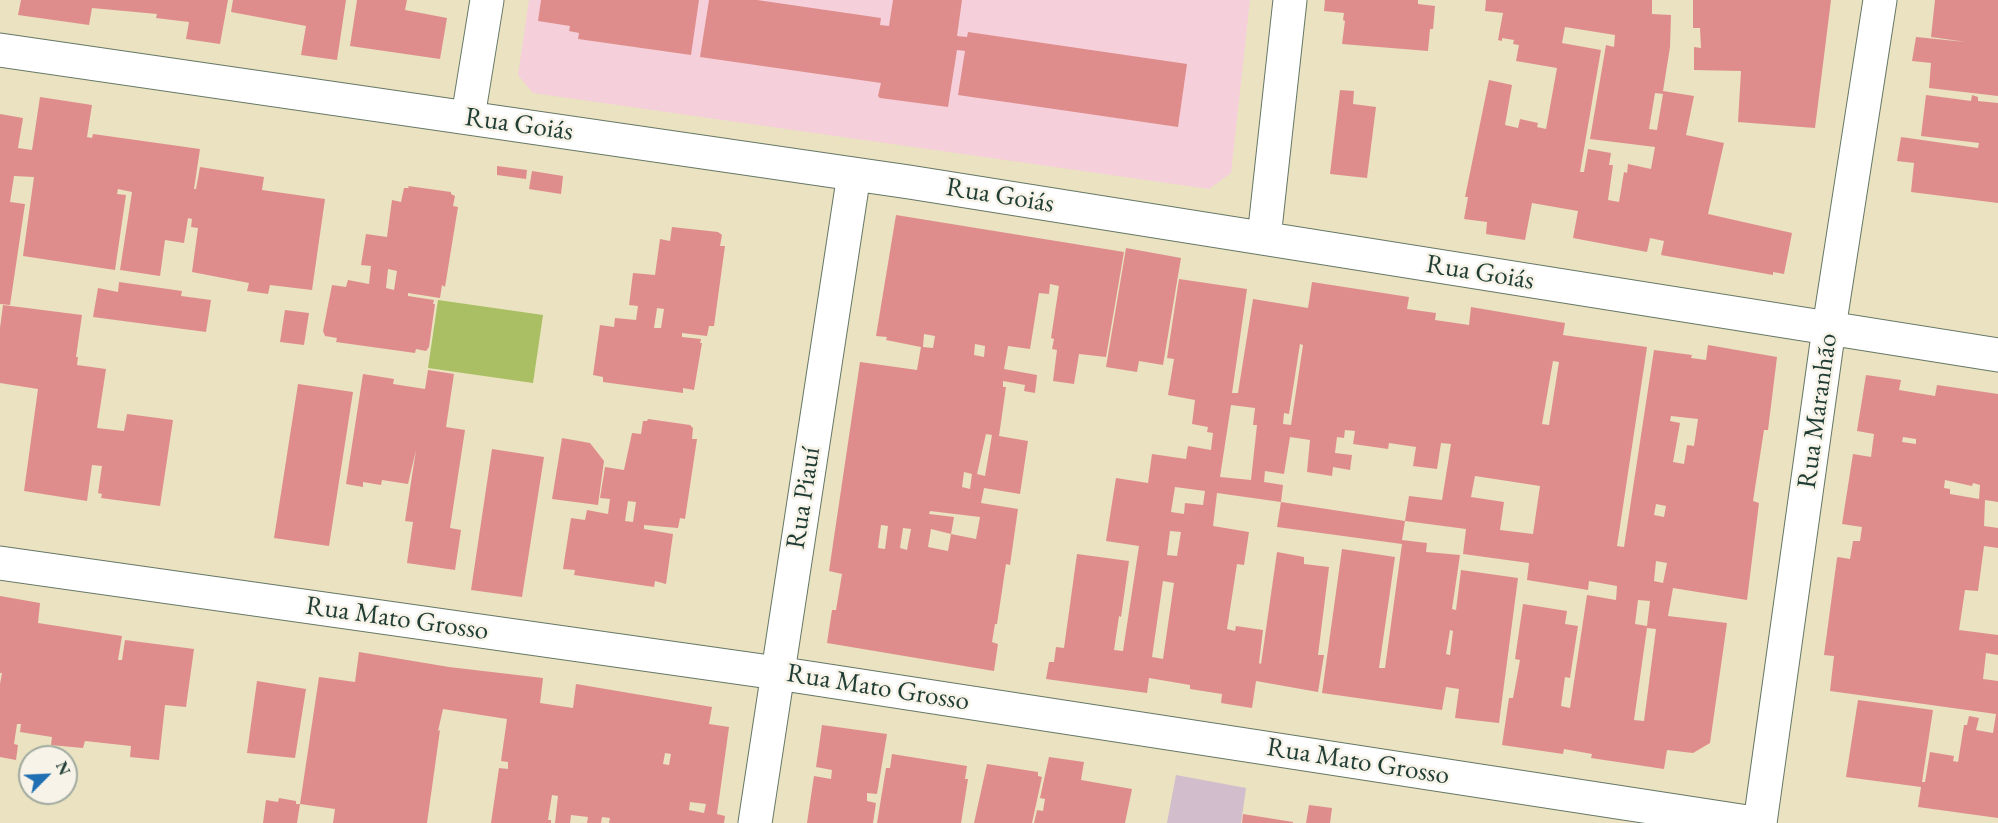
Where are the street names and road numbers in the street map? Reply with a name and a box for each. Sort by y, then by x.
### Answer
street label: Rua Goiás [463,101,575,149]
street label: Rua Goiás [944,171,1056,221]
street label: Rua Goiás [1424,248,1536,298]
street label: Rua Maranhão [1791,331,1845,491]
street label: Rua Piauí [780,445,828,551]
street label: Rua Mato Grosso [303,590,491,648]
street label: Rua Mato Grosso [784,658,972,718]
street label: Rua Mato Grosso [1264,732,1452,792]

